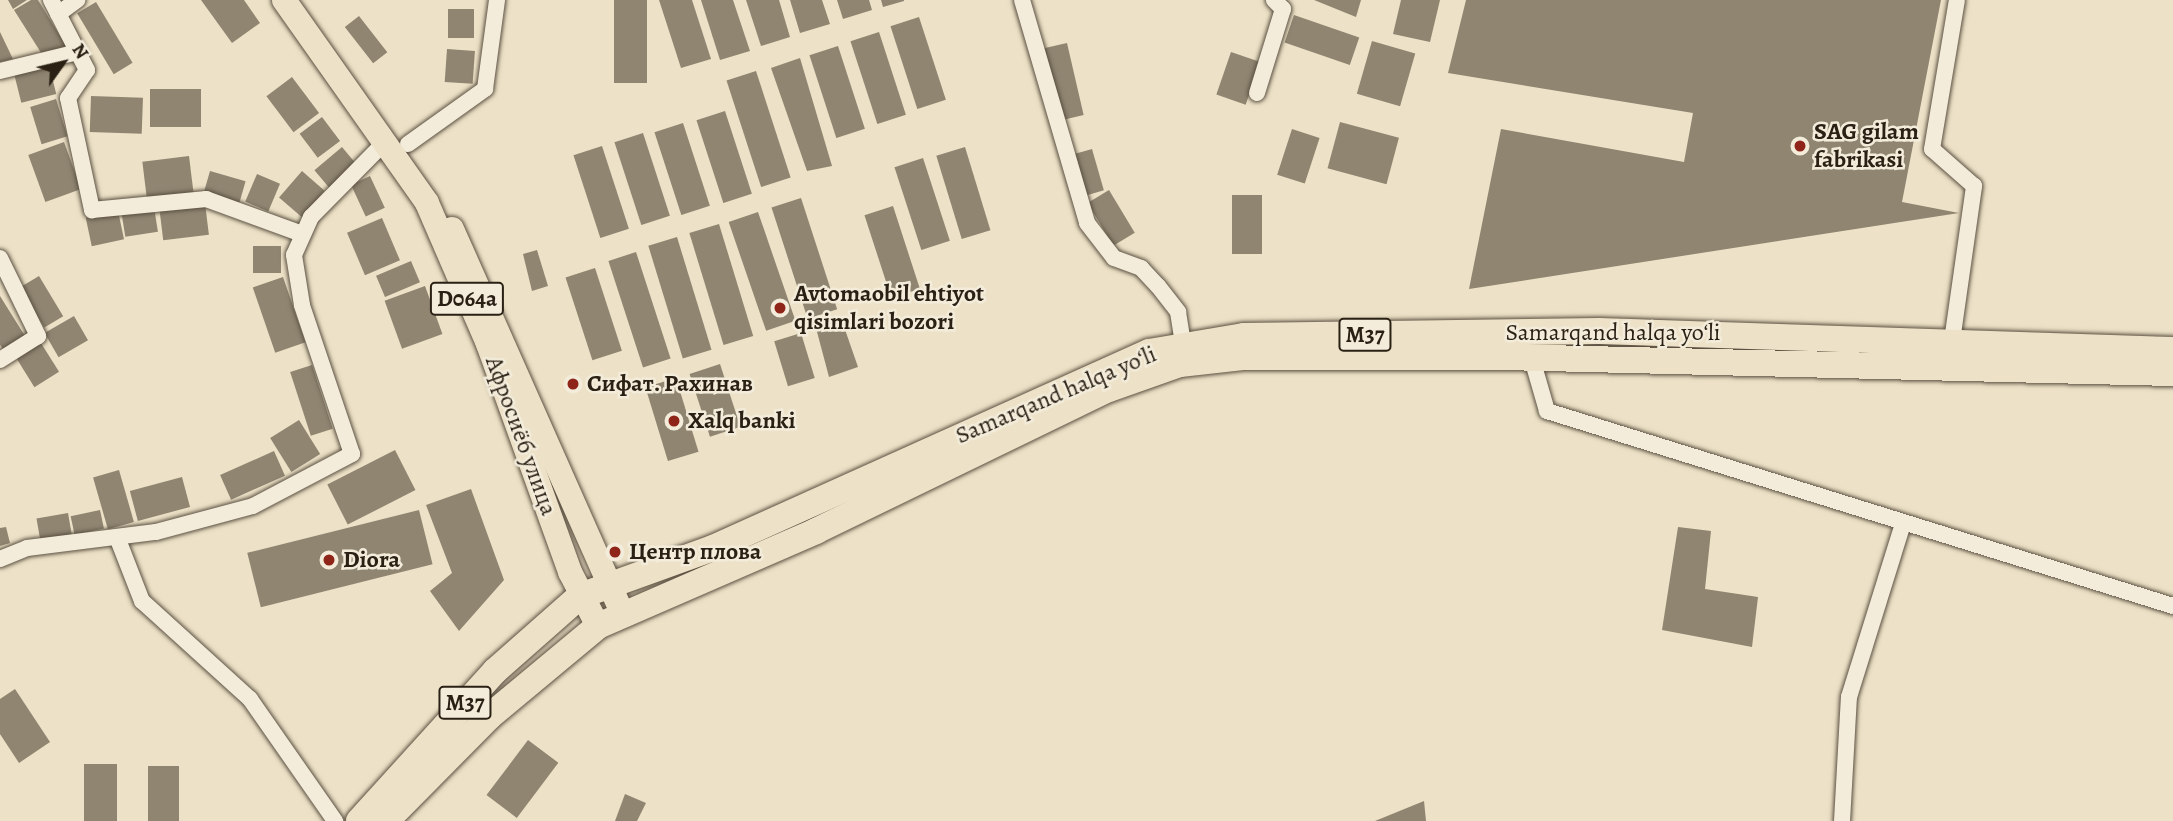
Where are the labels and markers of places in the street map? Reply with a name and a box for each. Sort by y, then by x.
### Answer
place label: SAG gilam fabrikasi [1814,118,1919,174]
marker: SAG gilam fabrikasi [1792,138,1808,154]
place label: Avtomaobil ehtiyot qisimlari bozori [794,280,984,336]
marker: Avtomaobil ehtiyot qisimlari bozori [772,300,788,316]
place label: Сифат. Рахинав [587,370,753,398]
marker: Сифат. Рахинав [565,376,581,392]
place label: Xalq banki [688,407,795,435]
marker: Xalq banki [666,413,682,429]
place label: Центр плова [629,538,761,566]
marker: Центр плова [607,544,623,560]
place label: Diora [343,546,400,574]
marker: Diora [321,552,337,568]

